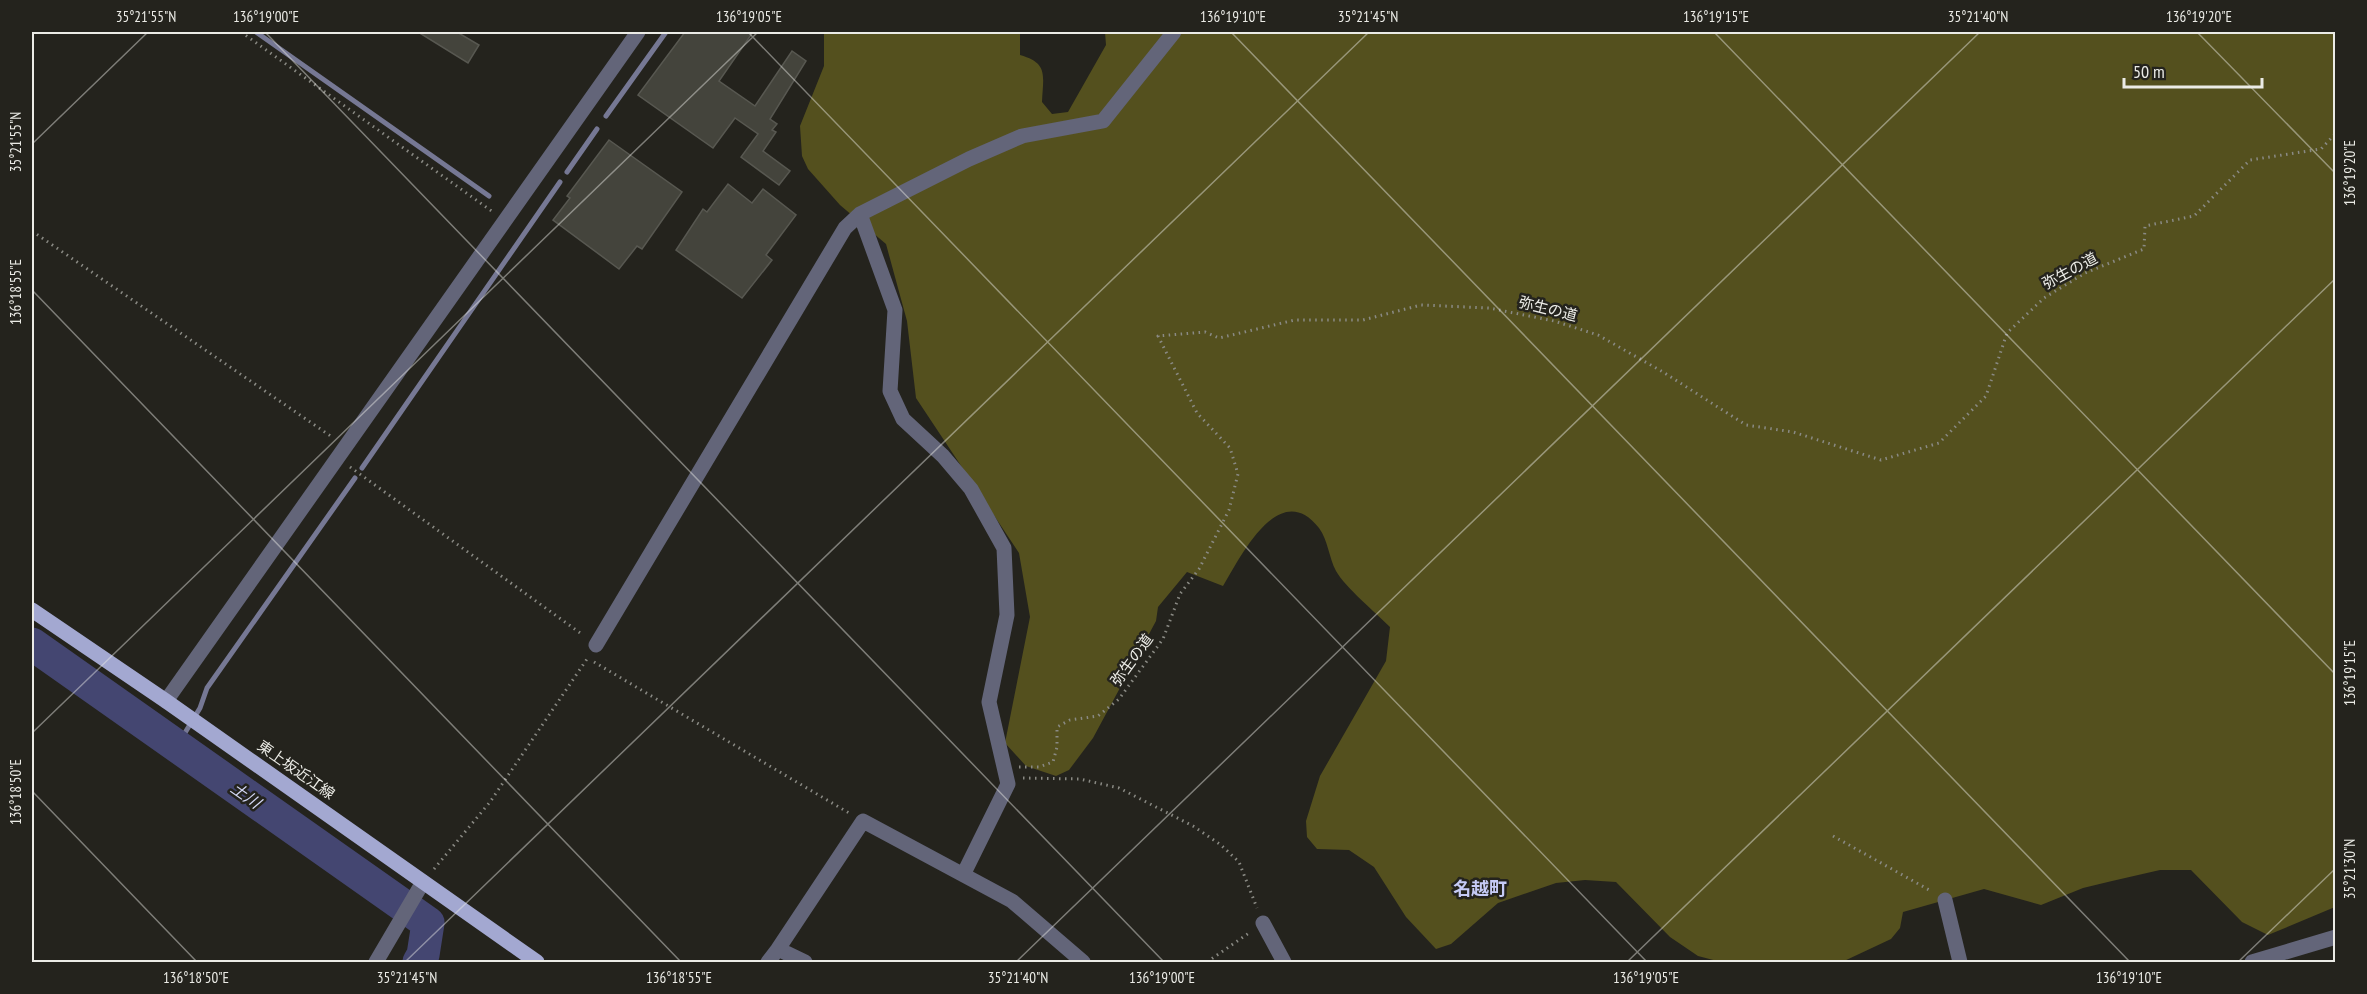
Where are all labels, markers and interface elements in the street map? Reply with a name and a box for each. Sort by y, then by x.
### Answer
text: 35°21'55"N [116,7,176,26]
text: 136°19'00"E [233,7,299,26]
text: 136°19'05"E [716,7,782,26]
text: 136°19'10"E [1200,7,1266,26]
text: 35°21'45"N [1338,7,1398,26]
text: 136°19'15"E [1683,7,1749,26]
text: 35°21'40"N [1948,7,2008,26]
text: 136°19'20"E [2166,7,2232,26]
scale bar [2124,51,2262,89]
text: 50 m [2133,60,2165,83]
text: 35°21'55"N [6,112,25,172]
text: 136°19'20"E [2340,140,2359,206]
street label: 弥生の道 [2039,248,2101,293]
text: 136°18'55"E [6,259,25,325]
street label: 弥生の道 [1517,292,1580,325]
street label: 弥生の道 [1106,630,1157,690]
text: 136°19'15"E [2340,640,2359,706]
street label: 東上坂近江線 [254,736,339,803]
text: 136°18'50"E [6,759,25,825]
water label: 土川 [227,778,266,814]
text: 35°21'30"N [2340,839,2359,899]
district label: 名越町 [1453,877,1507,900]
text: 136°18'50"E [163,968,229,987]
text: 35°21'45"N [377,968,437,987]
text: 136°18'55"E [646,968,712,987]
text: 35°21'40"N [988,968,1048,987]
text: 136°19'00"E [1129,968,1195,987]
text: 136°19'05"E [1613,968,1679,987]
text: 136°19'10"E [2096,968,2162,987]

